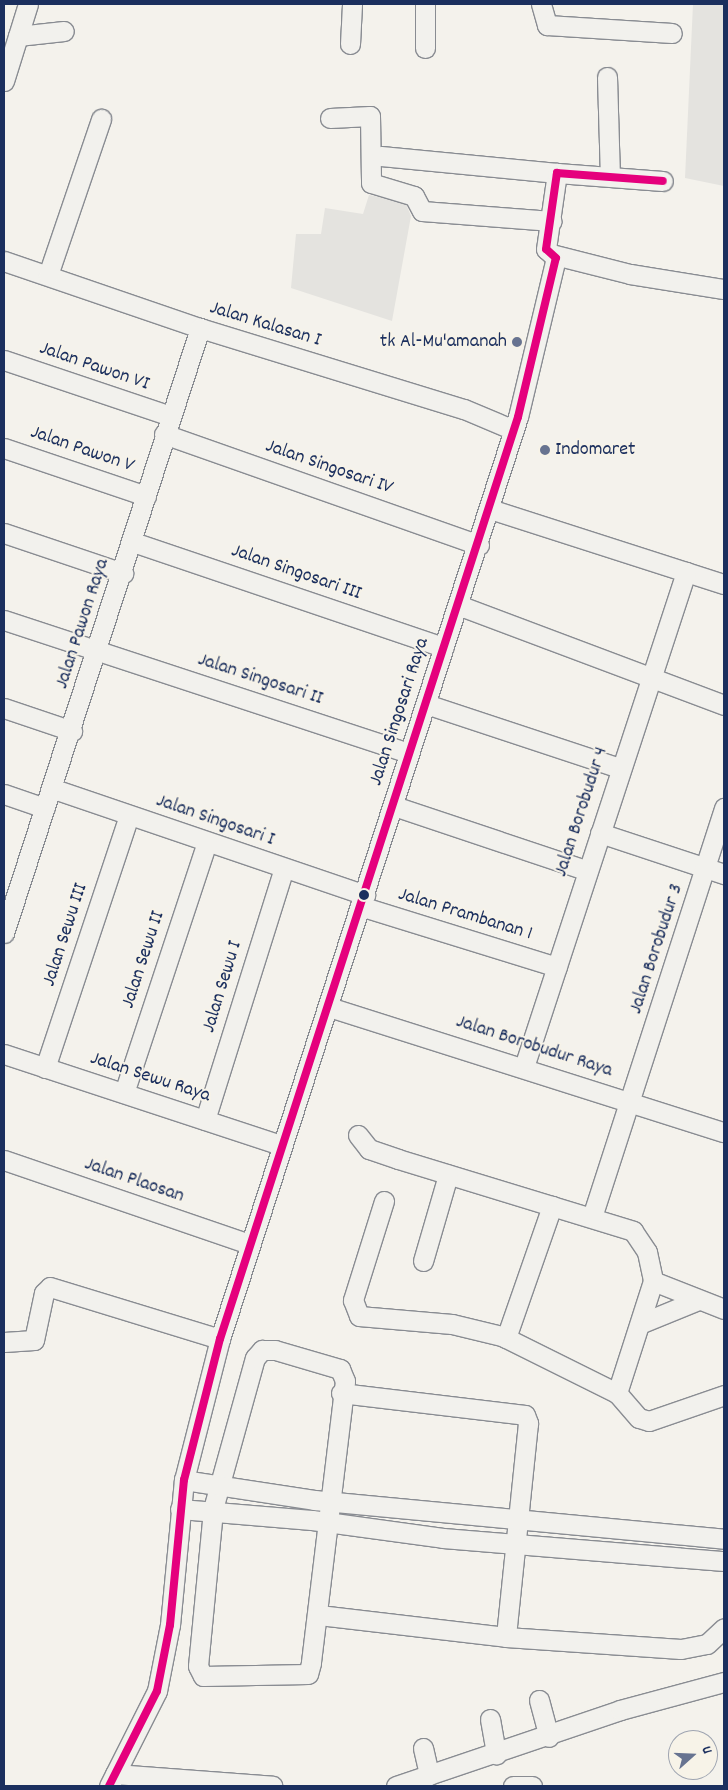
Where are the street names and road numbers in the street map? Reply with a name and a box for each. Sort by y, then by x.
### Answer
street label: Jalan Kalasan I [206,297,324,353]
street label: Jalan Pawon VI [36,337,152,397]
street label: Jalan Pawon V [27,421,137,479]
street label: Jalan Singosari IV [262,435,396,501]
street label: Jalan Singosari III [228,540,364,606]
street label: Jalan Pawon Raya [51,556,115,692]
street label: Jalan Singosari Raya [365,635,435,789]
street label: Jalan Singosari II [195,649,325,711]
street label: Jalan Borobudur 4 [550,744,614,880]
street label: Jalan Singosari I [153,790,277,852]
street label: Jalan Sewu III [38,880,94,990]
street label: Jalan Borobudur 3 [625,881,689,1017]
street label: Jalan Prambanan 1 [395,883,535,947]
street label: Jalan Sewu II [117,908,171,1012]
street label: Jalan Sewu I [198,938,248,1036]
street label: Jalan Borobudur Raya [453,1010,615,1084]
street label: Jalan Sewu Raya [87,1047,213,1109]
street label: Jalan Plaosan [81,1153,187,1209]

